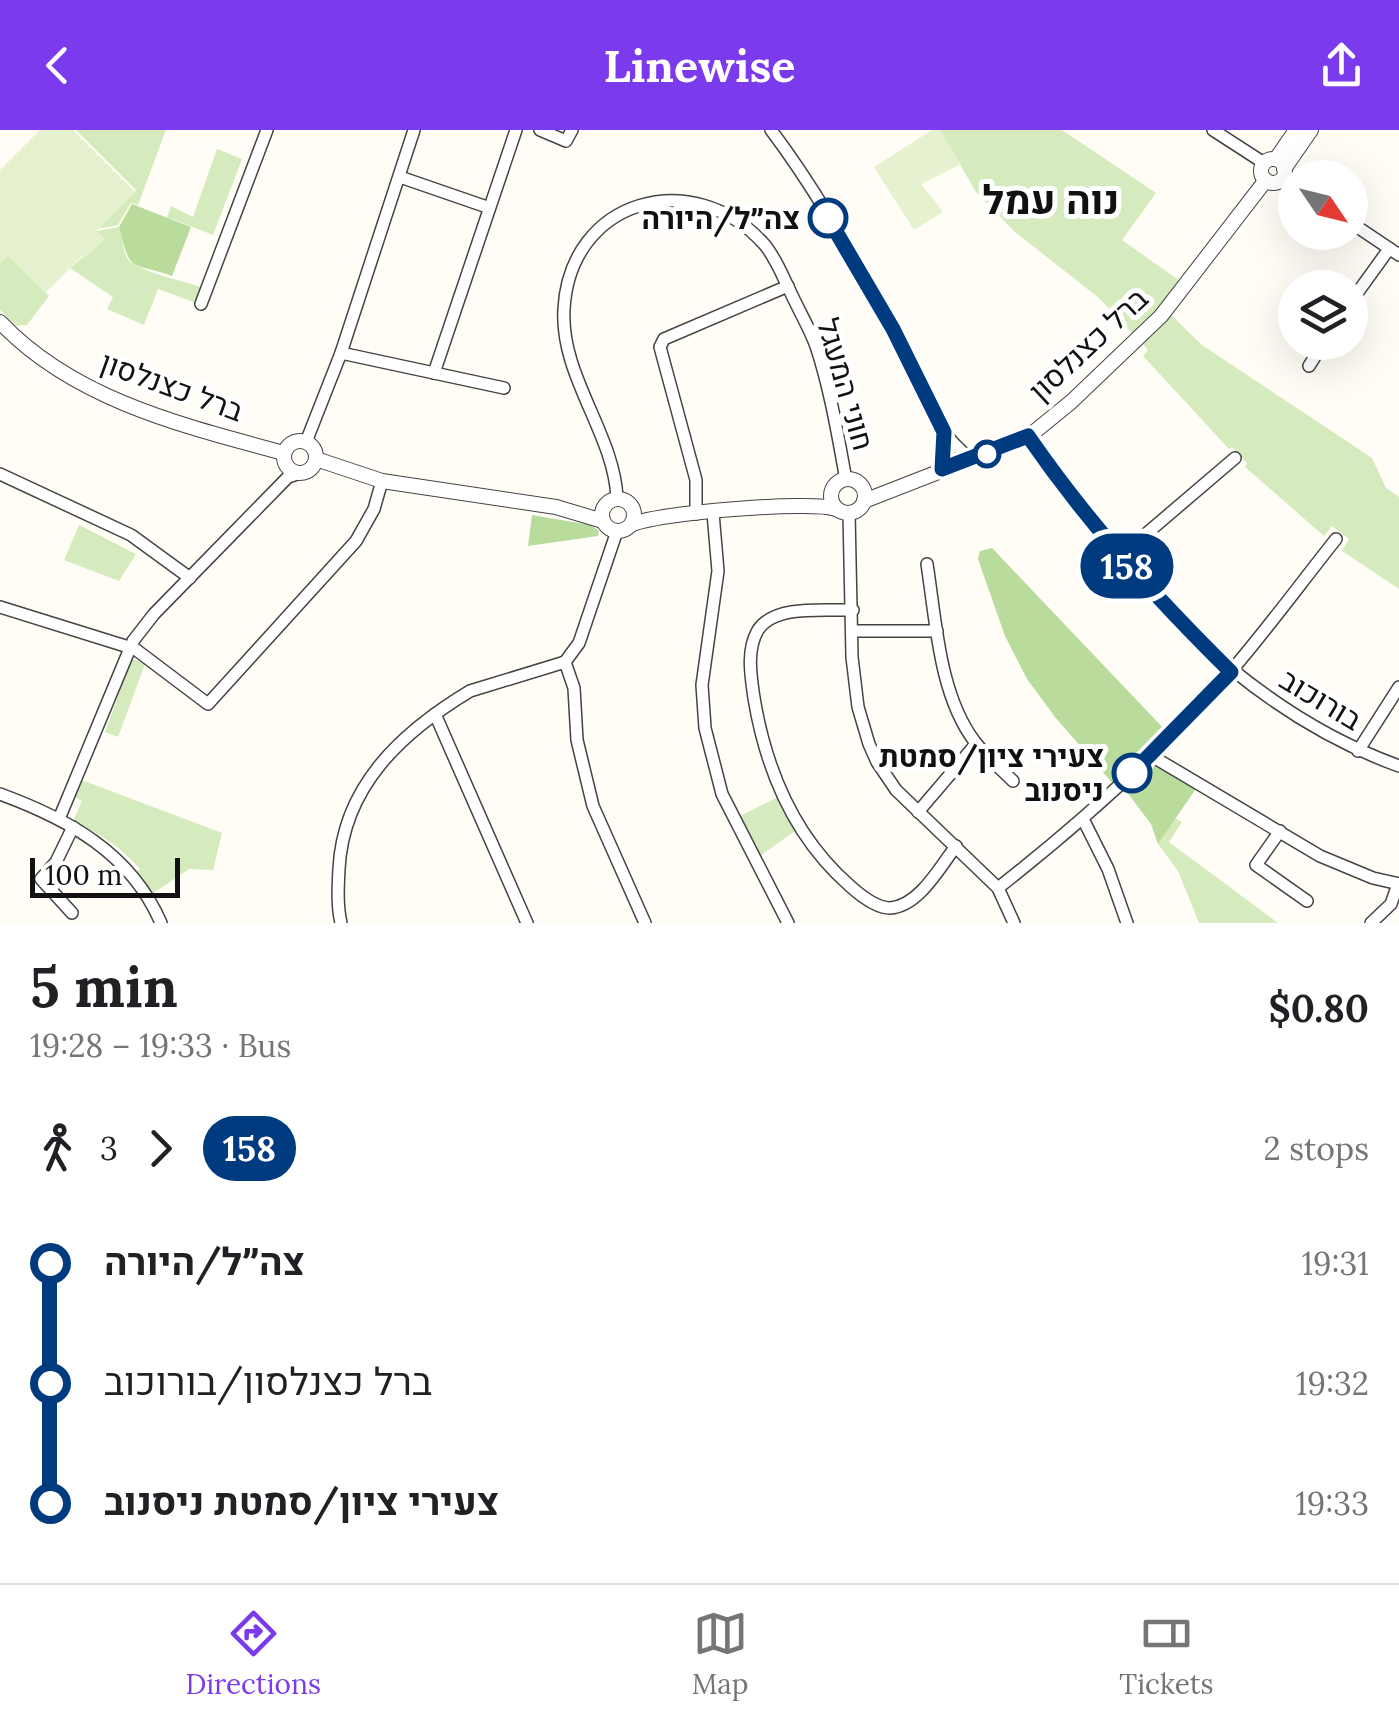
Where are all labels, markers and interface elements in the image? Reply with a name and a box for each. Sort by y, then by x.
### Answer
text: Linewise [603,37,796,94]
icon: back [30,38,85,93]
icon: share [1314,38,1369,93]
north arrow [1278,160,1368,250]
map controls [1278,160,1368,360]
district label: נוה עמל [983,174,1119,225]
place label: צה״ל/היורה [641,199,800,238]
marker: צה״ל/היורה [809,199,847,237]
button: layers [1278,270,1368,360]
street label: ברל כצנלסון [1020,279,1156,409]
street label: חוני המעגל [809,313,883,455]
street label: ברל כצנלסון [95,343,249,429]
unlabelled marker [974,441,1000,467]
line badge: 158 [1070,534,1184,598]
text: 158 [1100,544,1154,589]
street label: בורוכוב [1273,660,1369,738]
place label: צעירי ציון/סמטת ניסנוב [879,737,1104,809]
marker: צעירי ציון/סמטת ניסנוב [1113,754,1151,792]
scale bar [30,853,180,898]
text: 100 m [45,857,122,893]
text: 5 min [30,952,178,1022]
text: $0.80 [1268,984,1369,1032]
text: 19:28 – 19:33 · Bus [30,1025,291,1066]
icon: walk [30,1121,85,1176]
icon: forward [133,1121,188,1176]
text: 158 [223,1126,276,1171]
text: 3 [100,1128,118,1169]
text: 2 stops [1264,1128,1369,1169]
text: צה״ל/היורה [104,1237,305,1285]
text: 19:31 [1301,1243,1369,1284]
text: ברל כצנלסון/בורוכוב [104,1357,432,1405]
text: 19:32 [1296,1363,1369,1404]
text: צעירי ציון/סמטת ניסנוב [104,1477,499,1525]
text: 19:33 [1295,1483,1369,1524]
tab: Directions [185,1606,321,1702]
tab: Map [692,1606,749,1702]
tab: Tickets [1119,1606,1214,1702]

